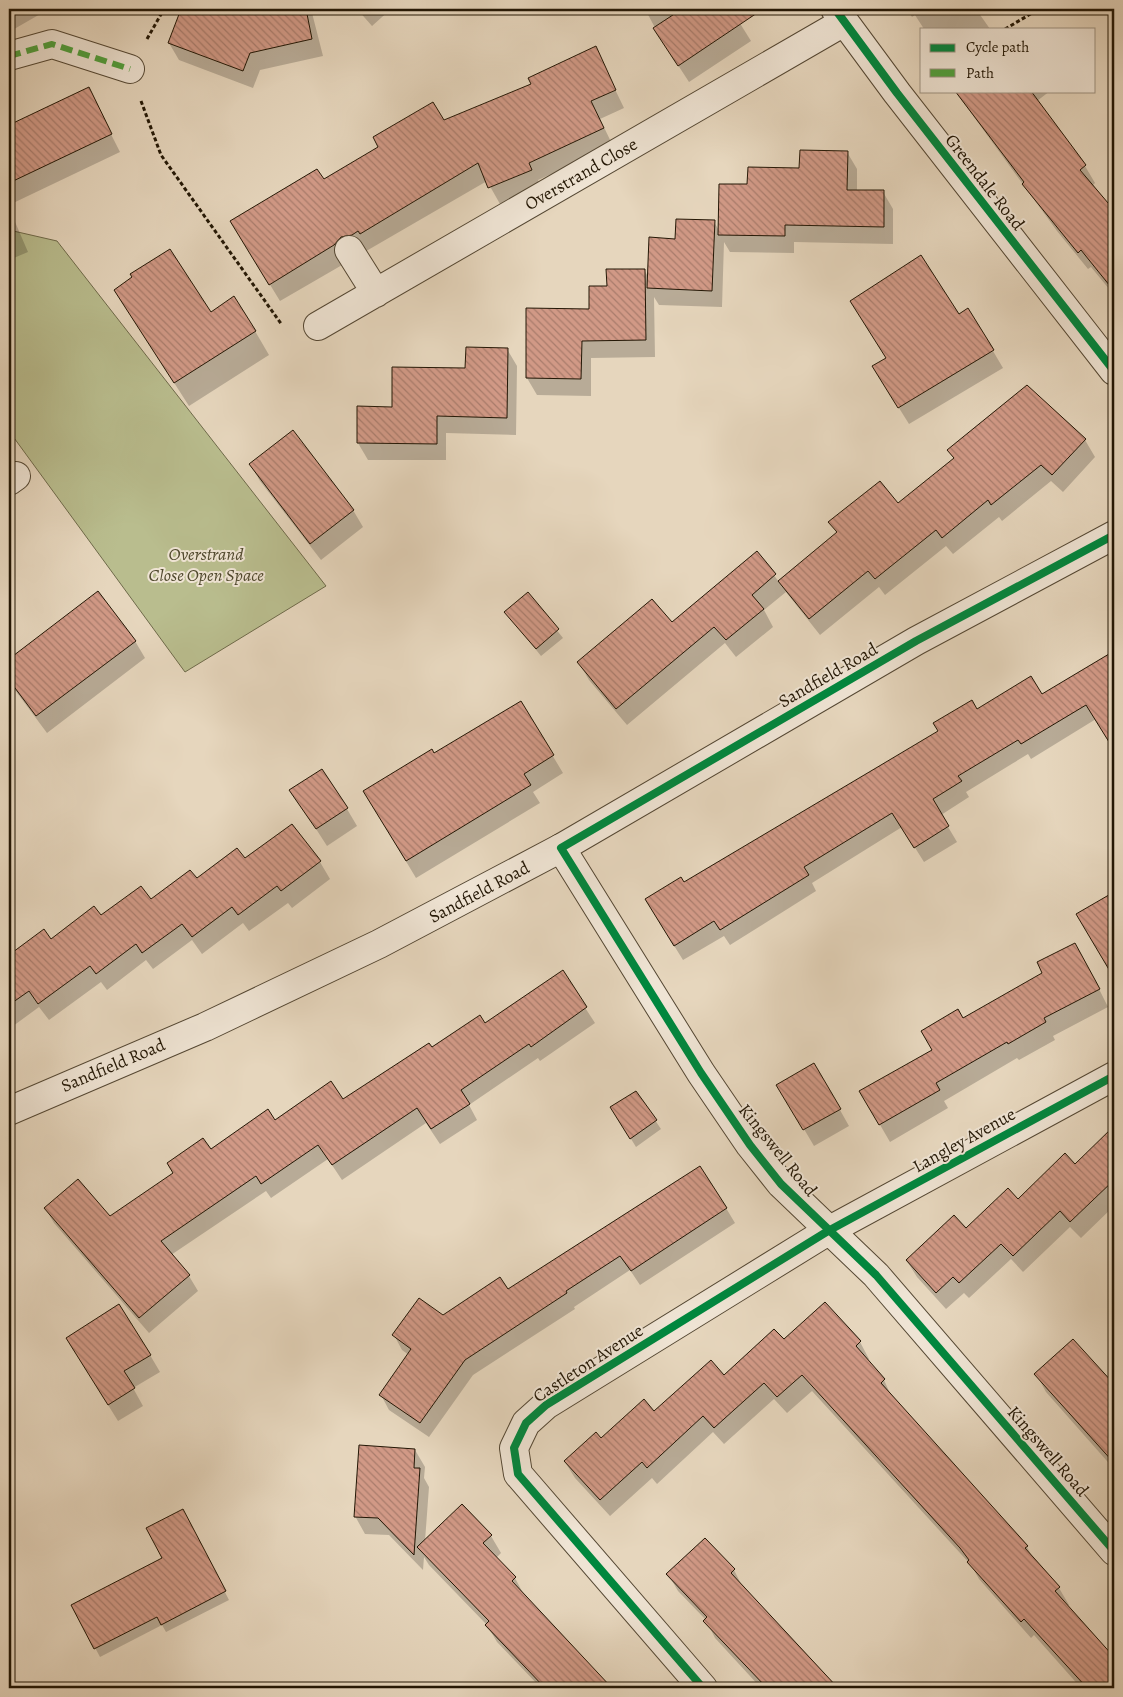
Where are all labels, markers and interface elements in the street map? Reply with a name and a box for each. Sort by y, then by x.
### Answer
legend [920,28,1096,92]
text: Cycle path [966,37,1029,57]
text: Path [966,63,994,83]
street label: Greendale Road [940,129,1030,235]
street label: Overstrand Close [520,132,642,216]
park label: Overstrand Close Open Space [148,542,264,587]
street label: Sandfield Road [774,637,882,713]
street label: Sandfield Road [424,855,534,929]
street label: Sandfield Road [57,1032,169,1098]
street label: Kingswell Road [733,1099,823,1202]
street label: Langley Avenue [908,1102,1020,1178]
street label: Castleton Avenue [528,1318,648,1408]
street label: Kingswell Road [1002,1401,1094,1502]

